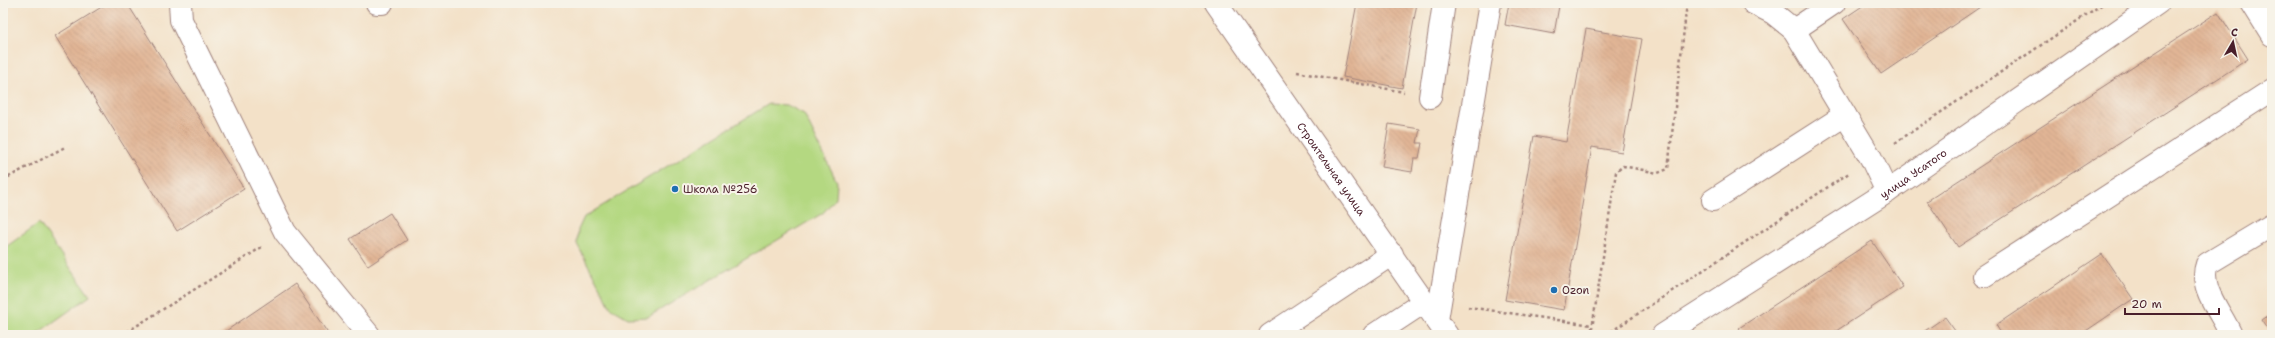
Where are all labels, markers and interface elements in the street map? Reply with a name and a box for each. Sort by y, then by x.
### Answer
north arrow [2213,22,2253,62]
text: С [2230,25,2239,41]
street label: Строительная улица [1294,119,1369,219]
street label: улица Усатого [1877,145,1950,202]
place label: Школа №256 [683,182,757,197]
marker: Школа №256 [670,184,680,194]
place label: Ozon [1562,283,1590,298]
marker: Ozon [1549,285,1559,295]
scale bar [2125,290,2219,316]
text: 20 m [2131,296,2162,312]

